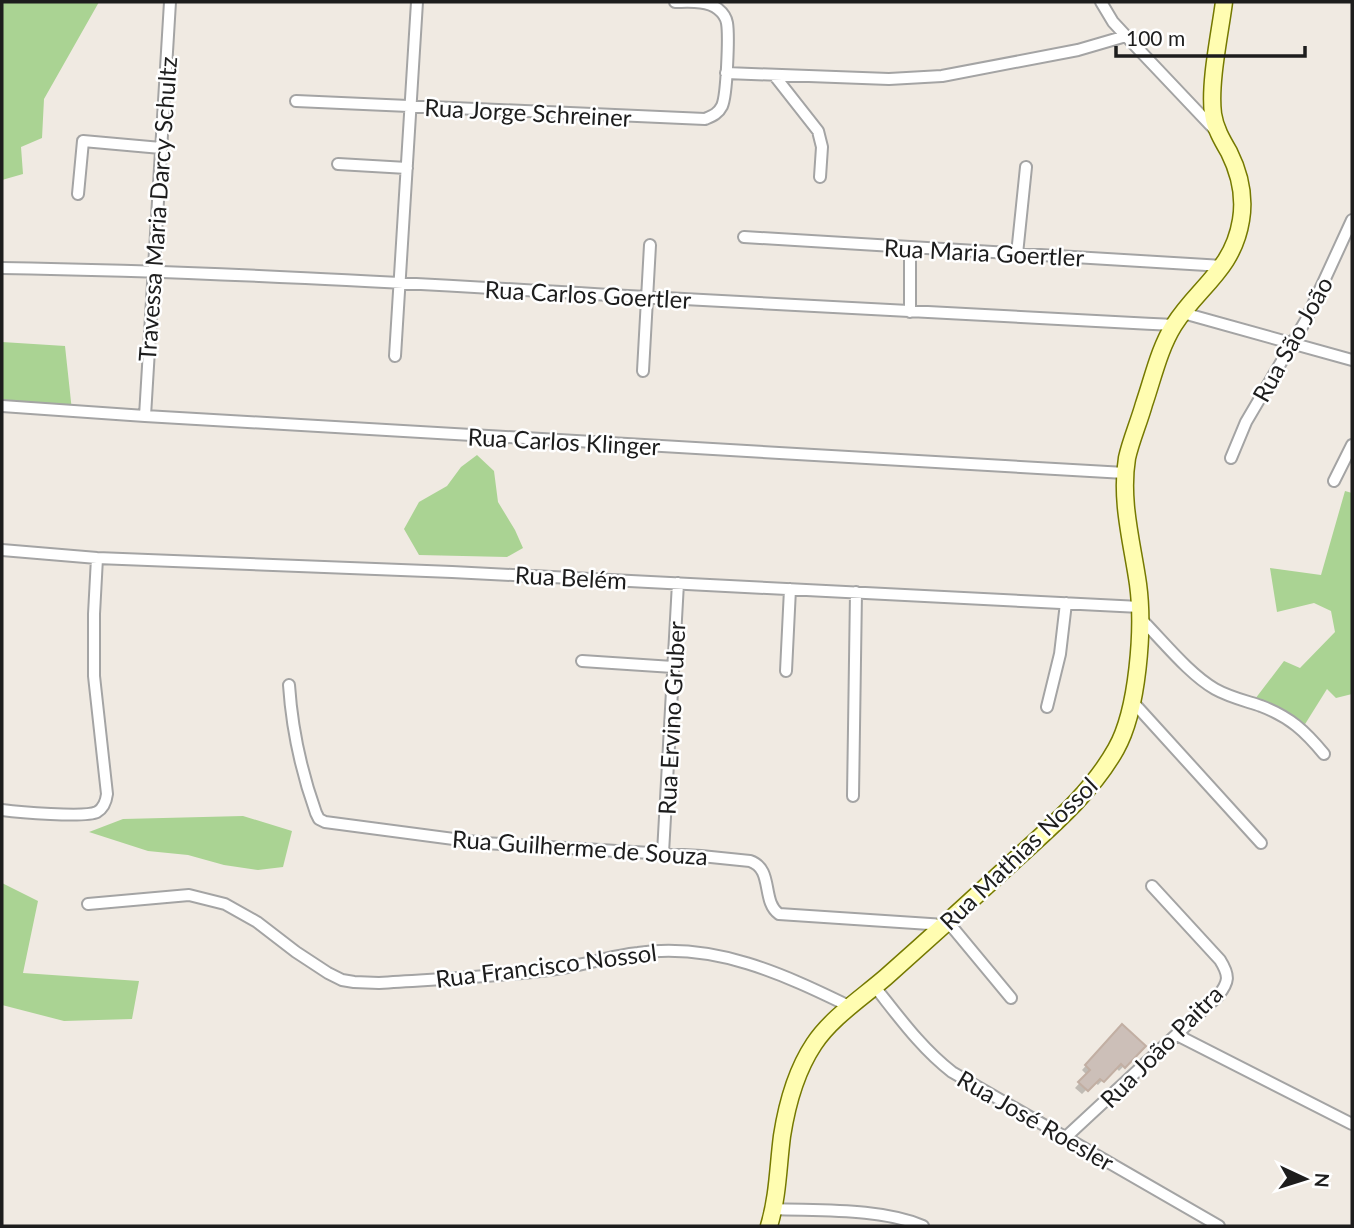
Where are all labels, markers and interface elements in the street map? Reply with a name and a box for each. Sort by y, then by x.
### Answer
scale bar [1116,14,1305,58]
text: 100 m [1126,25,1185,50]
street label: Travessa Maria Darcy Schultz [132,55,182,362]
street label: Rua Jorge Schreiner [424,92,633,132]
street label: Rua Maria Goertler [883,232,1085,272]
street label: Rua São João [1246,271,1338,407]
street label: Rua Carlos Goertler [484,274,692,314]
street label: Rua Carlos Klinger [467,421,661,461]
street label: Rua Belém [514,560,628,594]
street label: Rua Ervino Gruber [651,620,691,816]
street label: Rua Mathias Nossol [933,770,1103,936]
street label: Rua Guilherme de Souza [451,824,709,870]
street label: Rua Francisco Nossol [434,937,658,993]
street label: Rua João Paitra [1094,979,1228,1113]
street label: Rua José Roesler [953,1063,1120,1177]
north arrow [1270,1144,1340,1214]
text: N [1310,1172,1334,1188]

